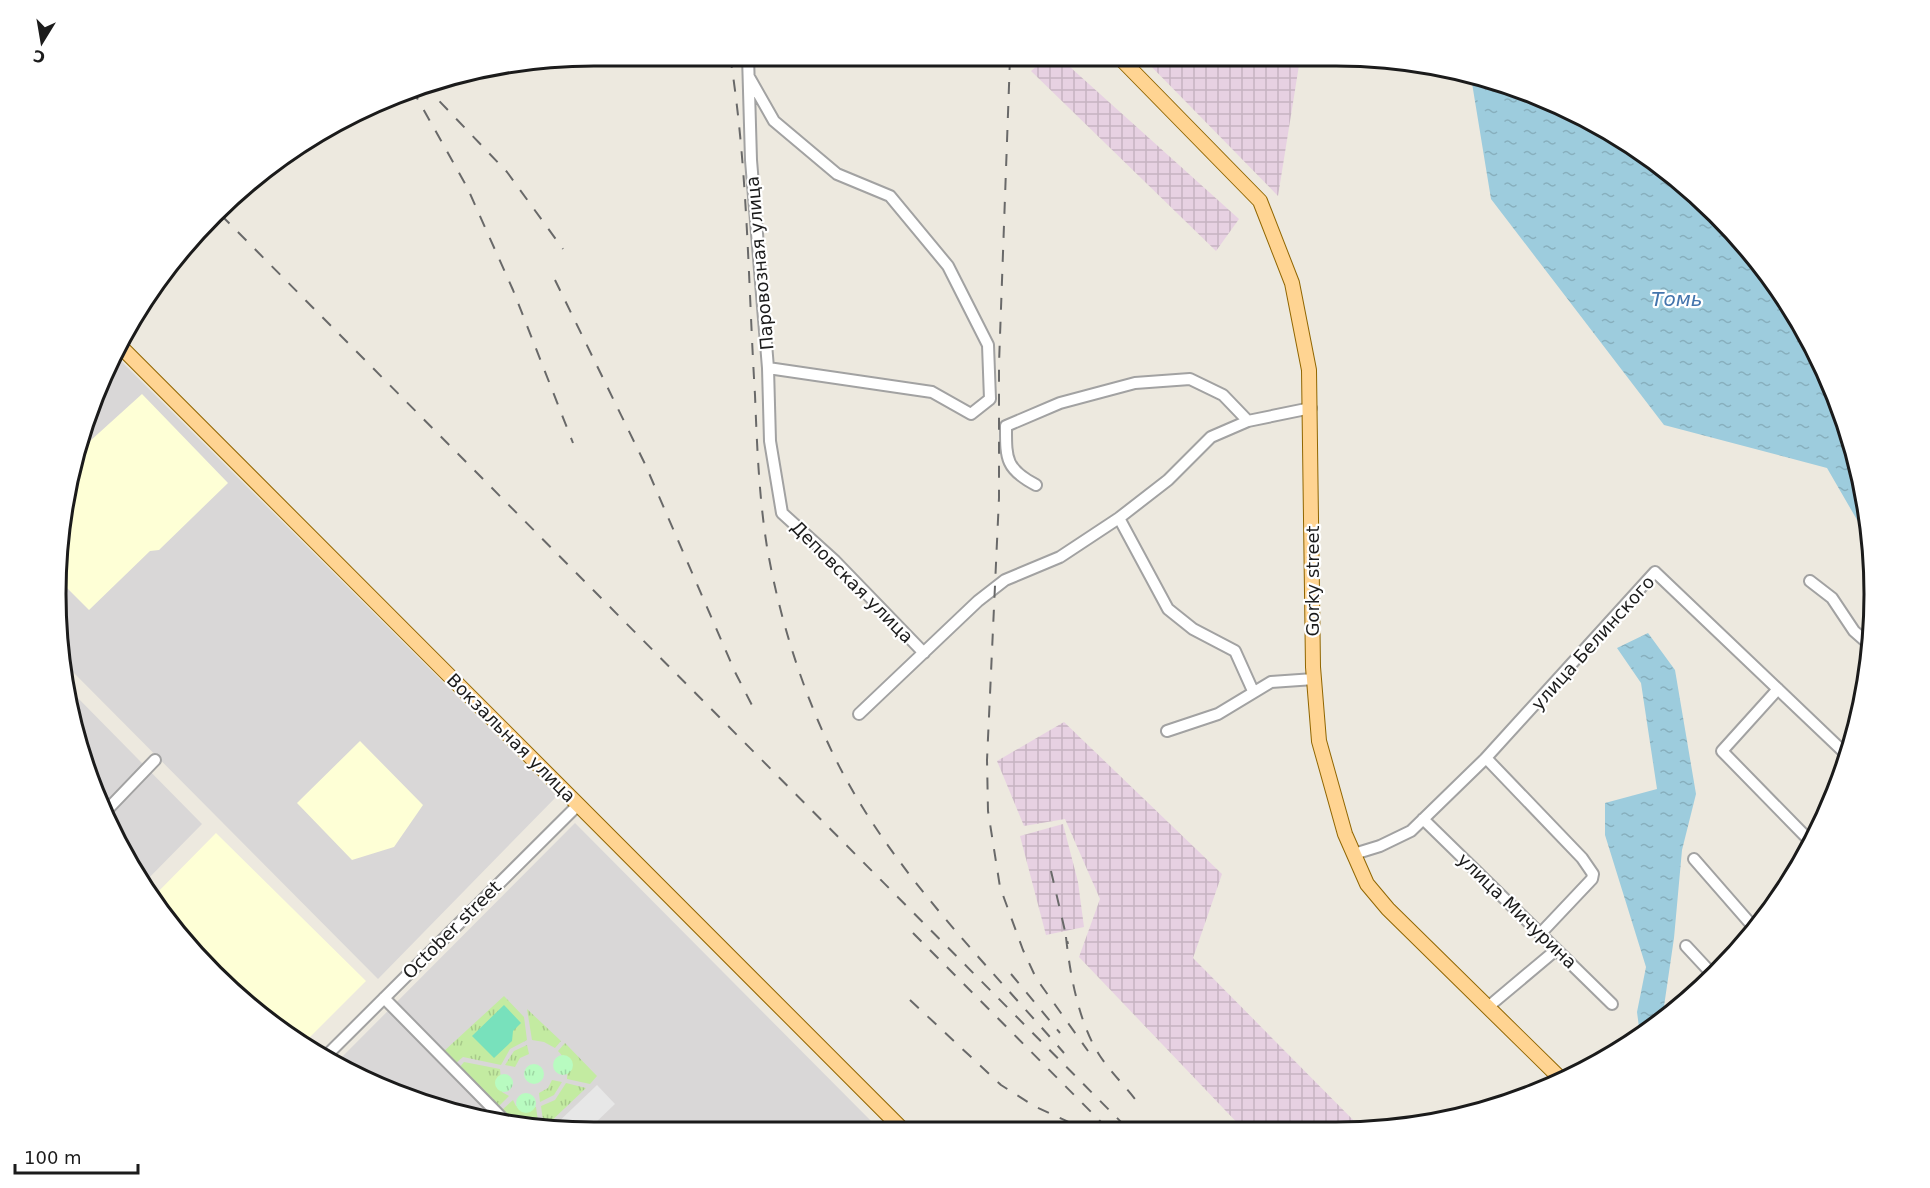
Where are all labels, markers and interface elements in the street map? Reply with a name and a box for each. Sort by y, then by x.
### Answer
north arrow [12,12,72,72]
text: С [32,46,47,67]
street label: Паровозная улица [741,175,778,351]
water label: Томь [1651,287,1703,311]
street label: Деповская улица [787,516,918,647]
street label: Gorky street [1302,525,1323,637]
street label: улица Белинского [1527,571,1658,714]
street label: Вокзальная улица [443,669,580,806]
street label: улица Мичурина [1453,848,1581,973]
street label: October street [398,876,505,983]
scale bar [15,1137,138,1175]
text: 100 m [24,1147,82,1168]

